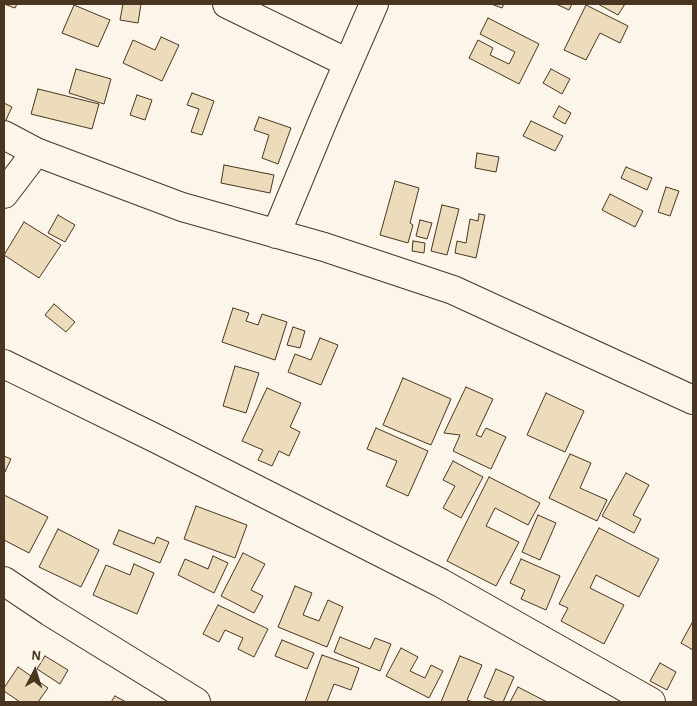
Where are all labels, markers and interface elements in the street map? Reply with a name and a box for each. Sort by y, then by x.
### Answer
north arrow [10,646,60,696]
text: N [31,649,42,663]

